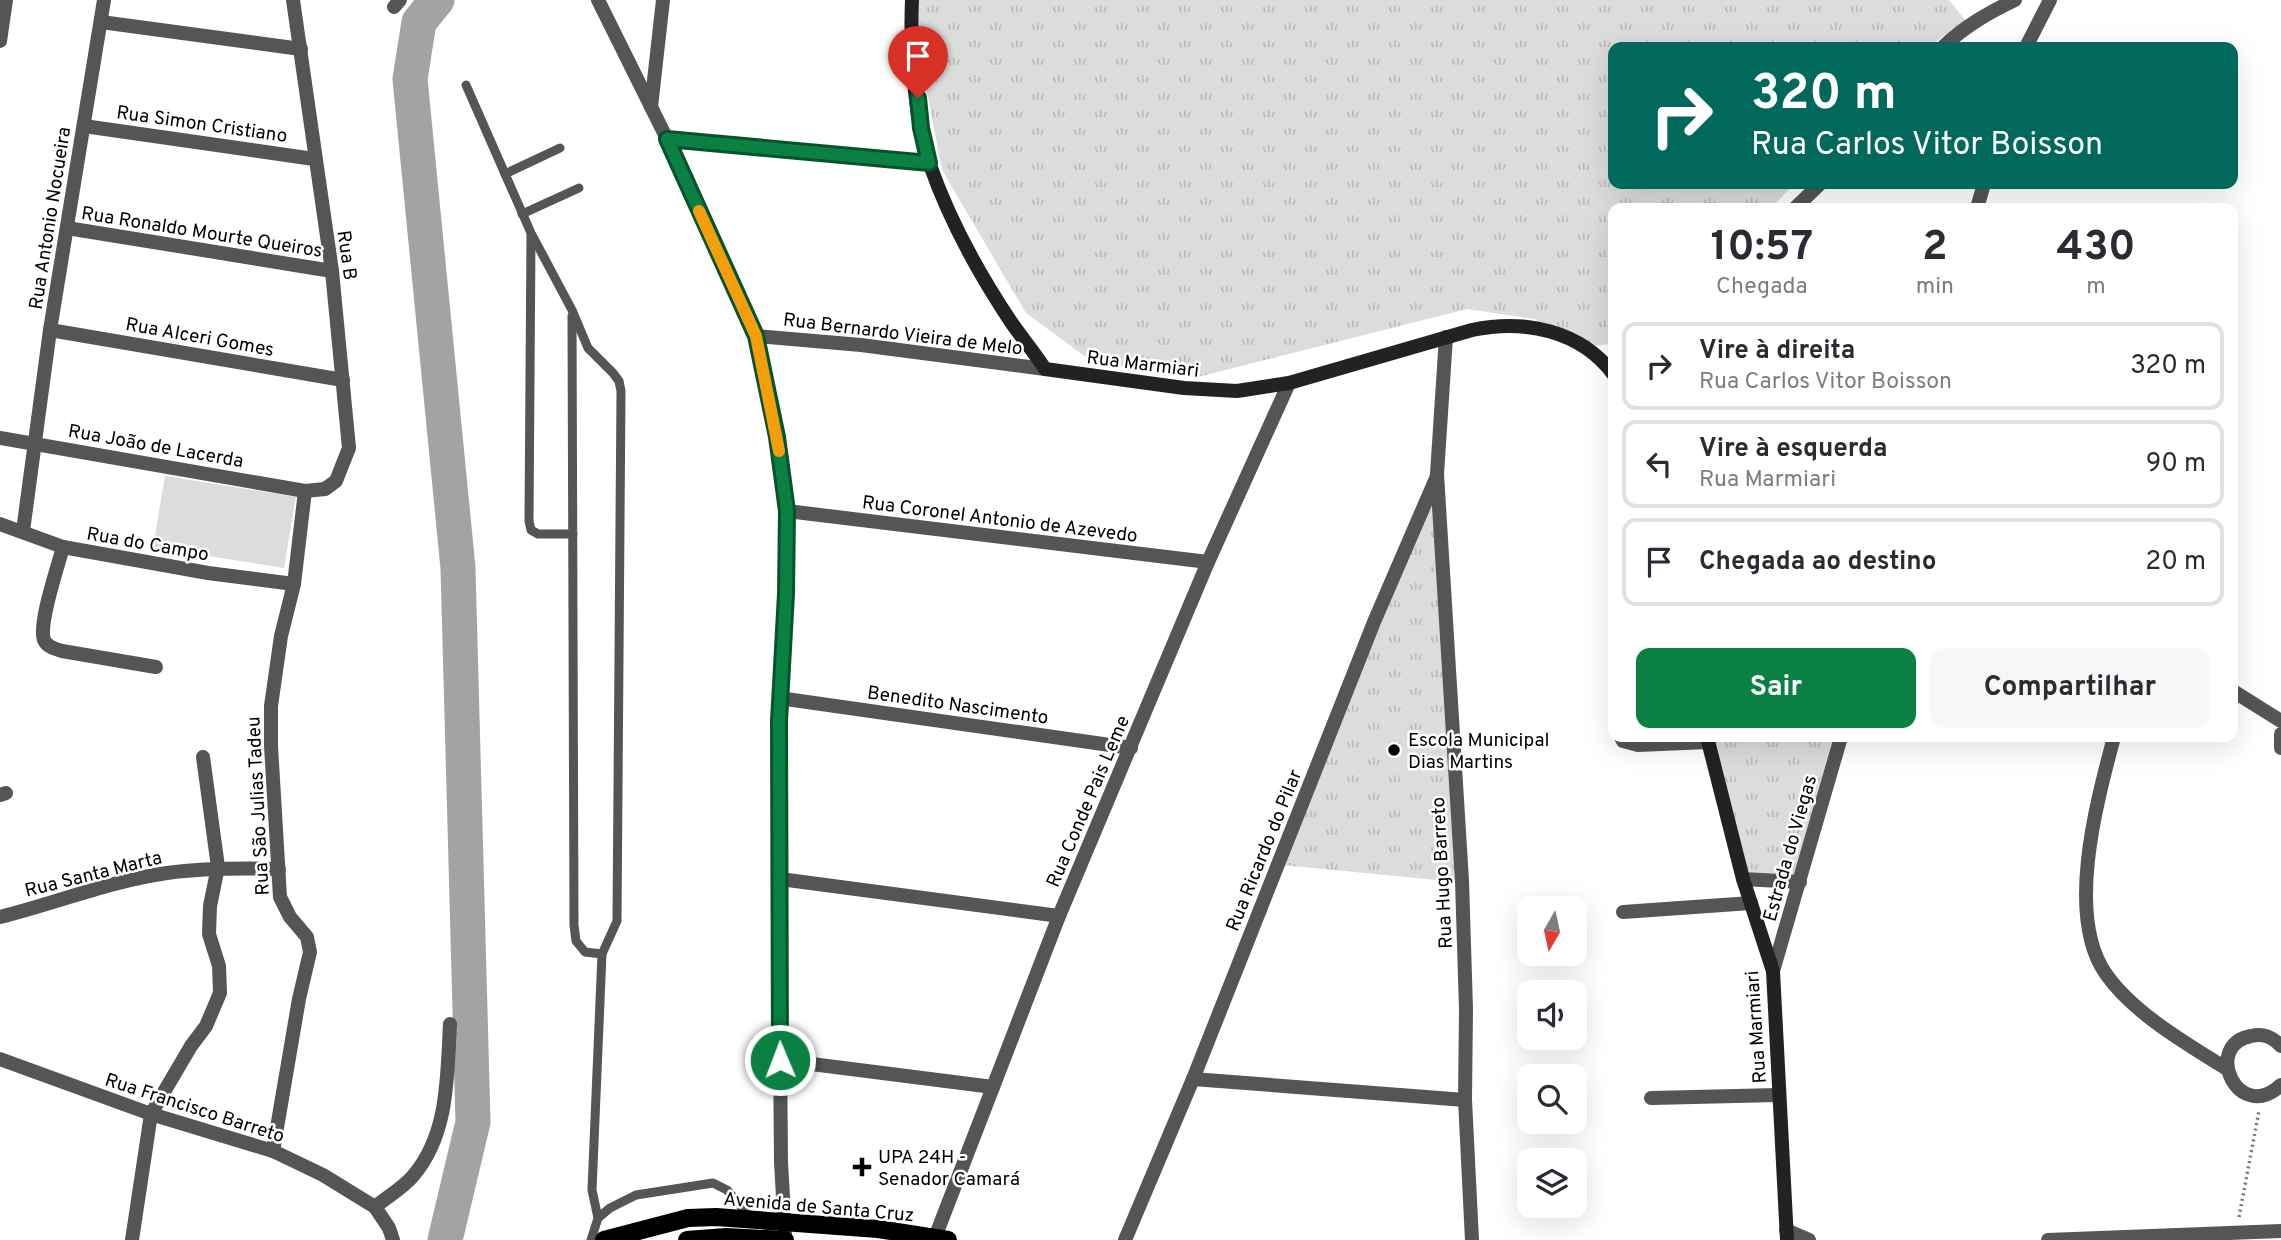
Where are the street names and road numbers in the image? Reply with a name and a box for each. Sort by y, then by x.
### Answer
street label: Rua Simon Cristiano [115,101,289,149]
street label: Rua Antonio Nocueira [25,125,77,311]
street label: Rua Ronaldo Mourte Queiros [79,202,324,264]
street label: Rua B [331,229,361,282]
street label: Rua Bernardo Vieira de Melo [782,308,1024,362]
street label: Rua Alceri Gomes [124,313,276,363]
street label: Rua Marmiari [1085,346,1200,384]
street label: Rua João de Lacerda [66,420,245,474]
street label: Rua Coronel Antonio de Azevedo [861,491,1139,549]
street label: Rua do Campo [85,522,211,568]
street label: Benedito Nascimento [865,681,1050,731]
street label: Rua Conde Pais Leme [1042,712,1136,891]
street label: Rua São Julias Tadeu [242,716,276,896]
street label: Rua Ricardo do Pilar [1221,766,1309,935]
street label: Estrada do Viegas [1759,773,1823,924]
street label: Rua Hugo Barreto [1427,796,1459,949]
street label: Rua Santa Marta [22,846,165,904]
street label: Rua Marmiari [1741,970,1773,1084]
street label: Rua Francisco Barreto [101,1069,287,1149]
street label: Avenida de Santa Cruz [722,1188,915,1228]

